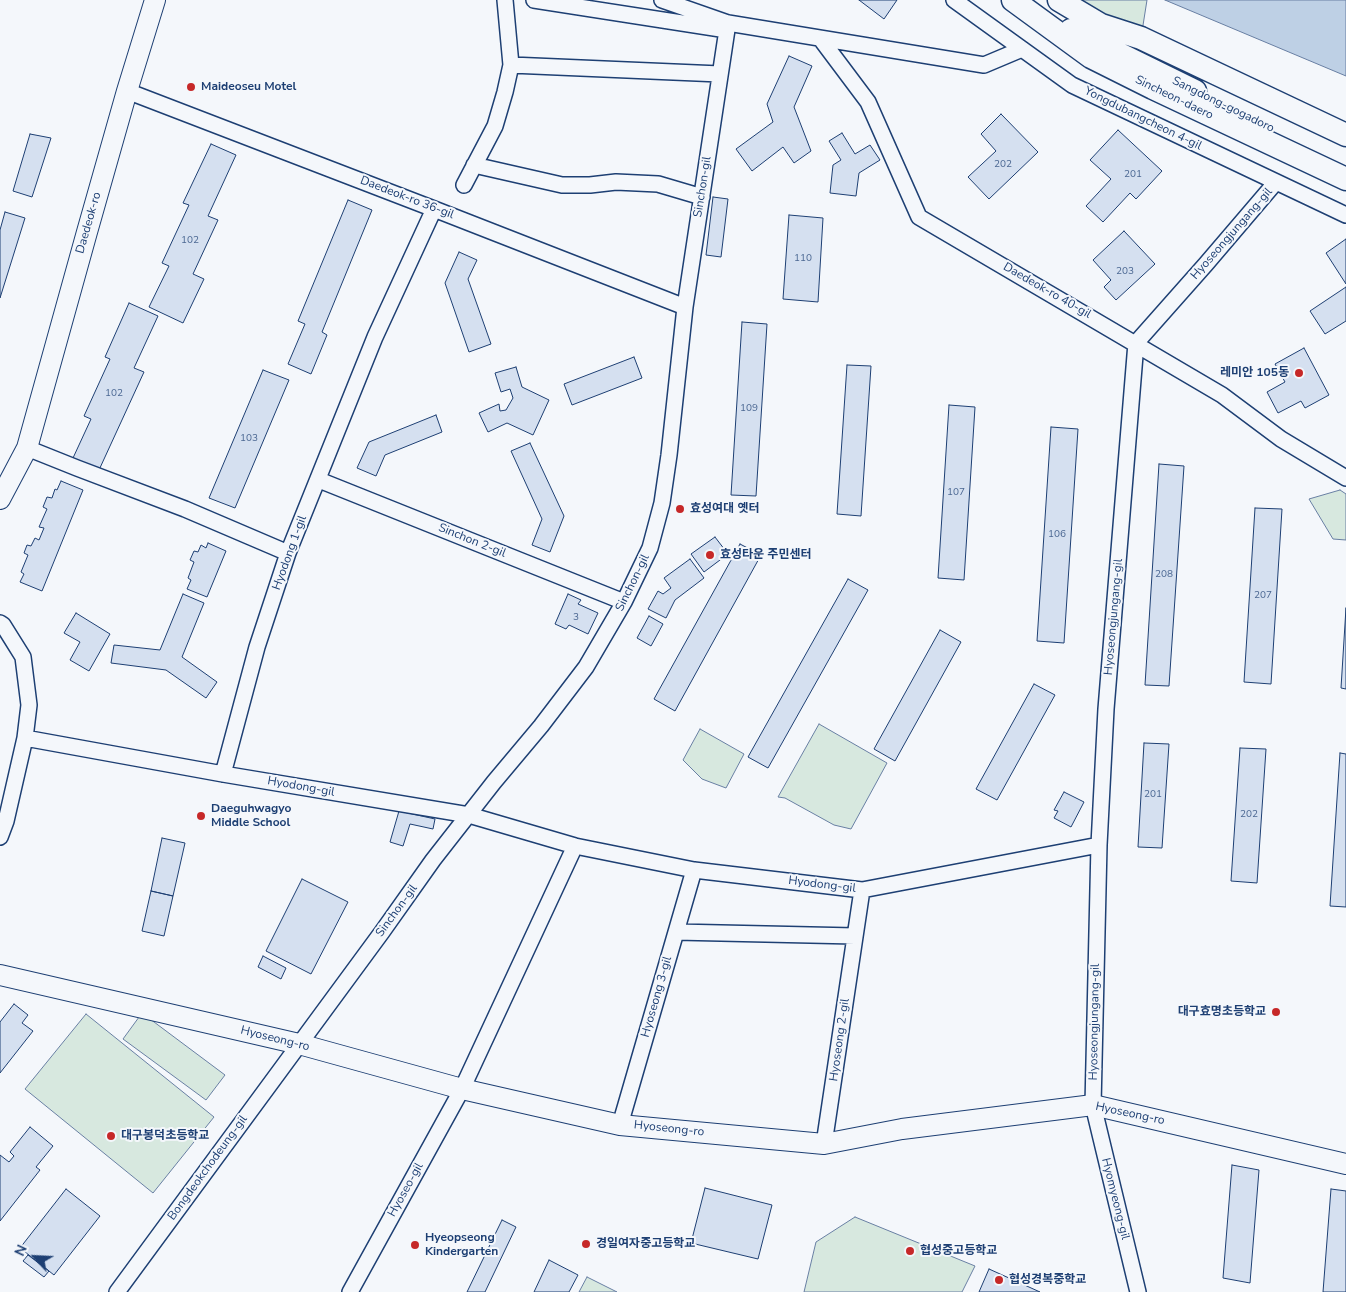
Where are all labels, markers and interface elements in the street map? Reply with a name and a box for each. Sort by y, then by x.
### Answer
street label: Sincheon-daero [1133,73,1215,123]
street label: Sangdong-gogadoro [1169,74,1277,136]
place label: Maideoseu Motel [201,80,296,94]
marker: Maideoseu Motel [185,81,197,93]
street label: Yongdubangcheon 4-gil [1082,84,1204,154]
street label: Sinchon-gil [691,156,715,218]
house number: 202 [994,159,1012,171]
house number: 201 [1124,169,1142,181]
street label: Daedeok-ro 36-gil [358,173,456,223]
street label: Hyoseongjungang-gil [1188,185,1276,283]
street label: Daedeok-ro [73,191,105,255]
house number: 102 [181,235,199,247]
house number: 110 [794,253,812,265]
street label: Daedeok-ro 40-gil [1000,260,1094,322]
house number: 203 [1116,266,1134,278]
place label: 레미안 105동 [1220,366,1289,380]
marker: 레미안 105동 [1293,367,1305,379]
house number: 102 [105,388,123,400]
house number: 109 [740,403,758,415]
house number: 103 [240,433,258,445]
house number: 107 [947,487,965,499]
place label: 효성여대 옛터 [690,502,759,516]
marker: 효성여대 옛터 [674,503,686,515]
street label: Hyodong 1-gil [270,514,310,592]
street label: Sinchon 2-gil [436,521,508,561]
house number: 106 [1048,529,1066,541]
place label: 효성타운 주민센터 [720,548,812,562]
marker: 효성타운 주민센터 [704,549,716,561]
street label: Sinchon-gil [613,552,653,614]
street label: Hyoseongjungang-gil [1102,558,1126,676]
house number: 208 [1155,569,1173,581]
house number: 207 [1254,590,1272,602]
house number: 3 [573,612,579,624]
street label: Hyodong-gil [266,774,336,800]
house number: 201 [1144,789,1162,801]
place label: Daeguhwagyo Middle School [211,802,291,830]
house number: 202 [1240,809,1258,821]
marker: Daeguhwagyo Middle School [195,810,207,822]
street label: Hyodong-gil [787,874,857,896]
street label: Sinchon-gil [373,882,421,940]
street label: Hyoseong 3-gil [639,955,675,1039]
street label: Hyoseongjungang-gil [1087,963,1103,1081]
street label: Hyoseong 2-gil [827,998,853,1082]
place label: 대구효명초등학교 [1178,1005,1266,1019]
marker: 대구효명초등학교 [1270,1006,1282,1018]
street label: Hyoseong-ro [239,1023,311,1055]
street label: Hyoseong-ro [1094,1100,1166,1128]
street label: Bongdeokchodeung-gil [165,1113,251,1223]
street label: Hyoseong-ro [633,1118,705,1140]
place label: 대구봉덕초등학교 [121,1129,209,1143]
marker: 대구봉덕초등학교 [105,1130,117,1142]
street label: Hyomyeong-gil [1098,1157,1132,1241]
street label: Hyoseo-gil [385,1160,427,1220]
place label: Hyeopseong Kindergarten [425,1231,498,1259]
north arrow [10,1232,60,1282]
place label: 경일여자중고등학교 [596,1237,695,1251]
marker: 경일여자중고등학교 [580,1238,592,1250]
marker: Hyeopseong Kindergarten [409,1239,421,1251]
text: N [10,1242,32,1259]
place label: 협성중고등학교 [920,1244,997,1258]
marker: 협성중고등학교 [904,1245,916,1257]
place label: 협성경복중학교 [1009,1273,1086,1287]
marker: 협성경복중학교 [993,1274,1005,1286]

